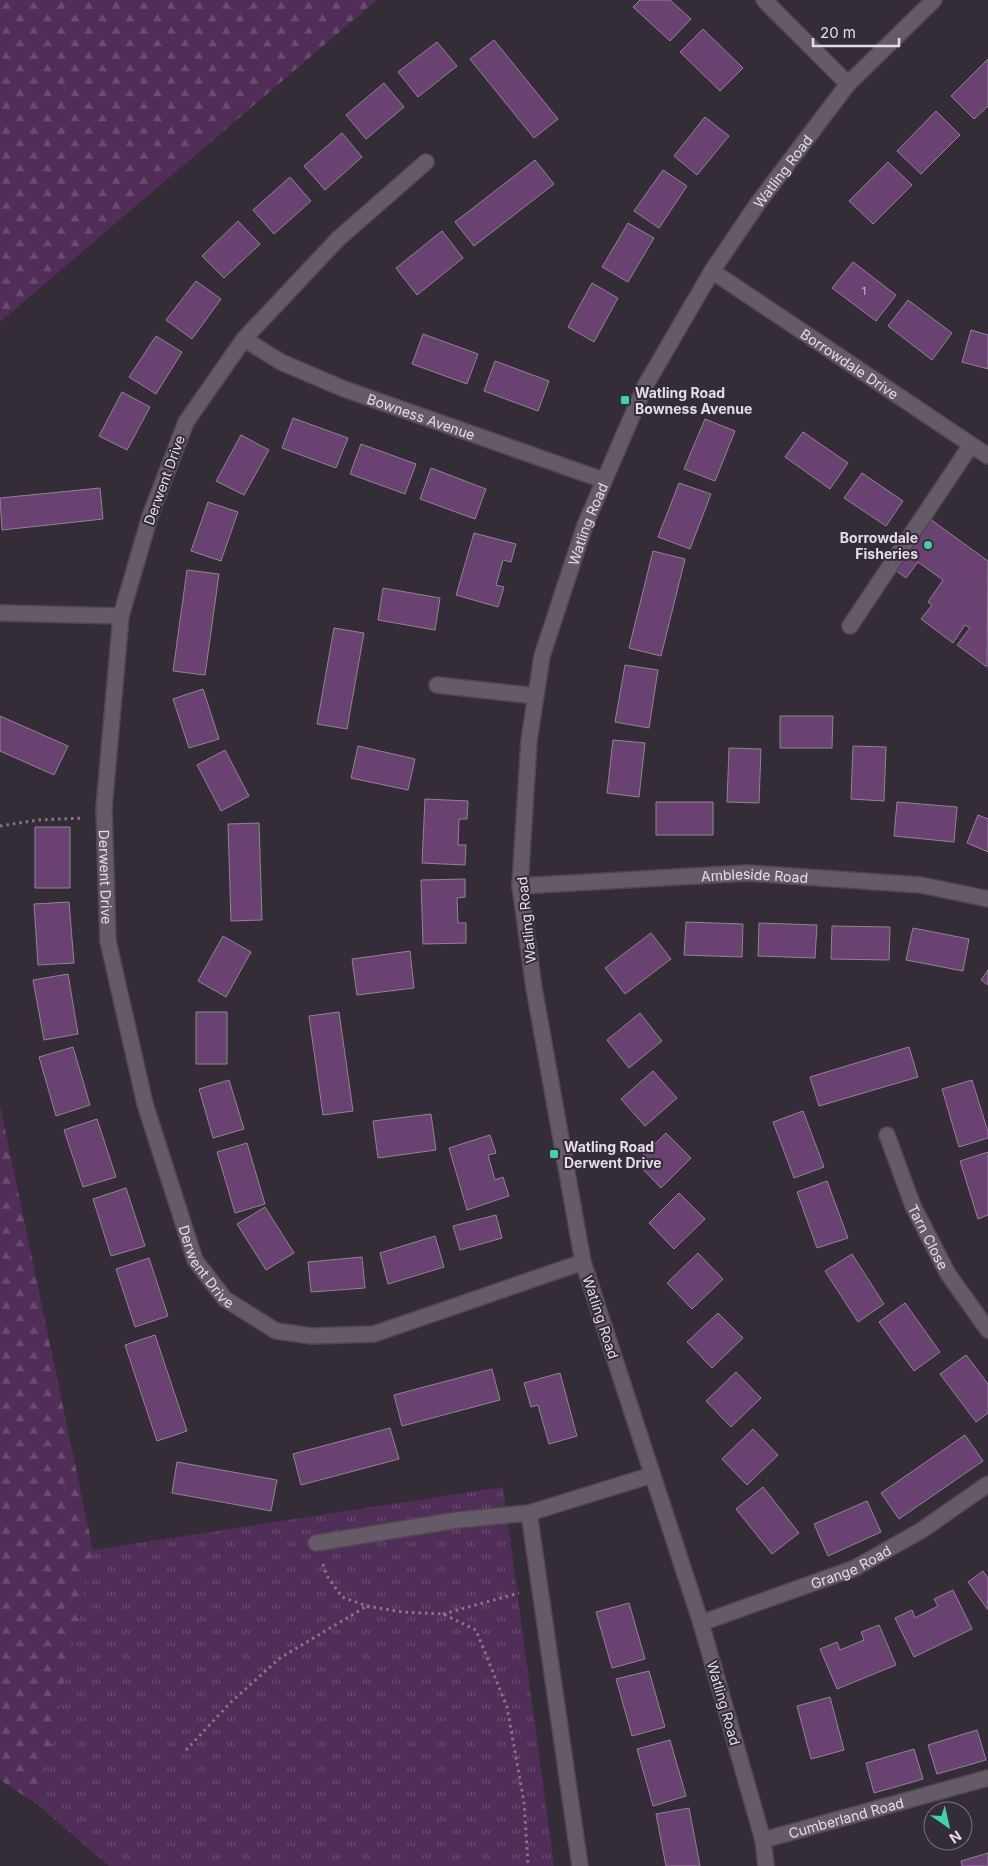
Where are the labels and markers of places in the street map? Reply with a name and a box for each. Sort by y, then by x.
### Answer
place label: Watling Road Bowness Avenue [635,384,752,417]
marker: Watling Road Bowness Avenue [619,394,631,406]
place label: Borrowdale Fisheries [840,529,918,562]
marker: Borrowdale Fisheries [922,539,934,551]
place label: Watling Road Derwent Drive [564,1138,662,1171]
marker: Watling Road Derwent Drive [548,1148,560,1160]

